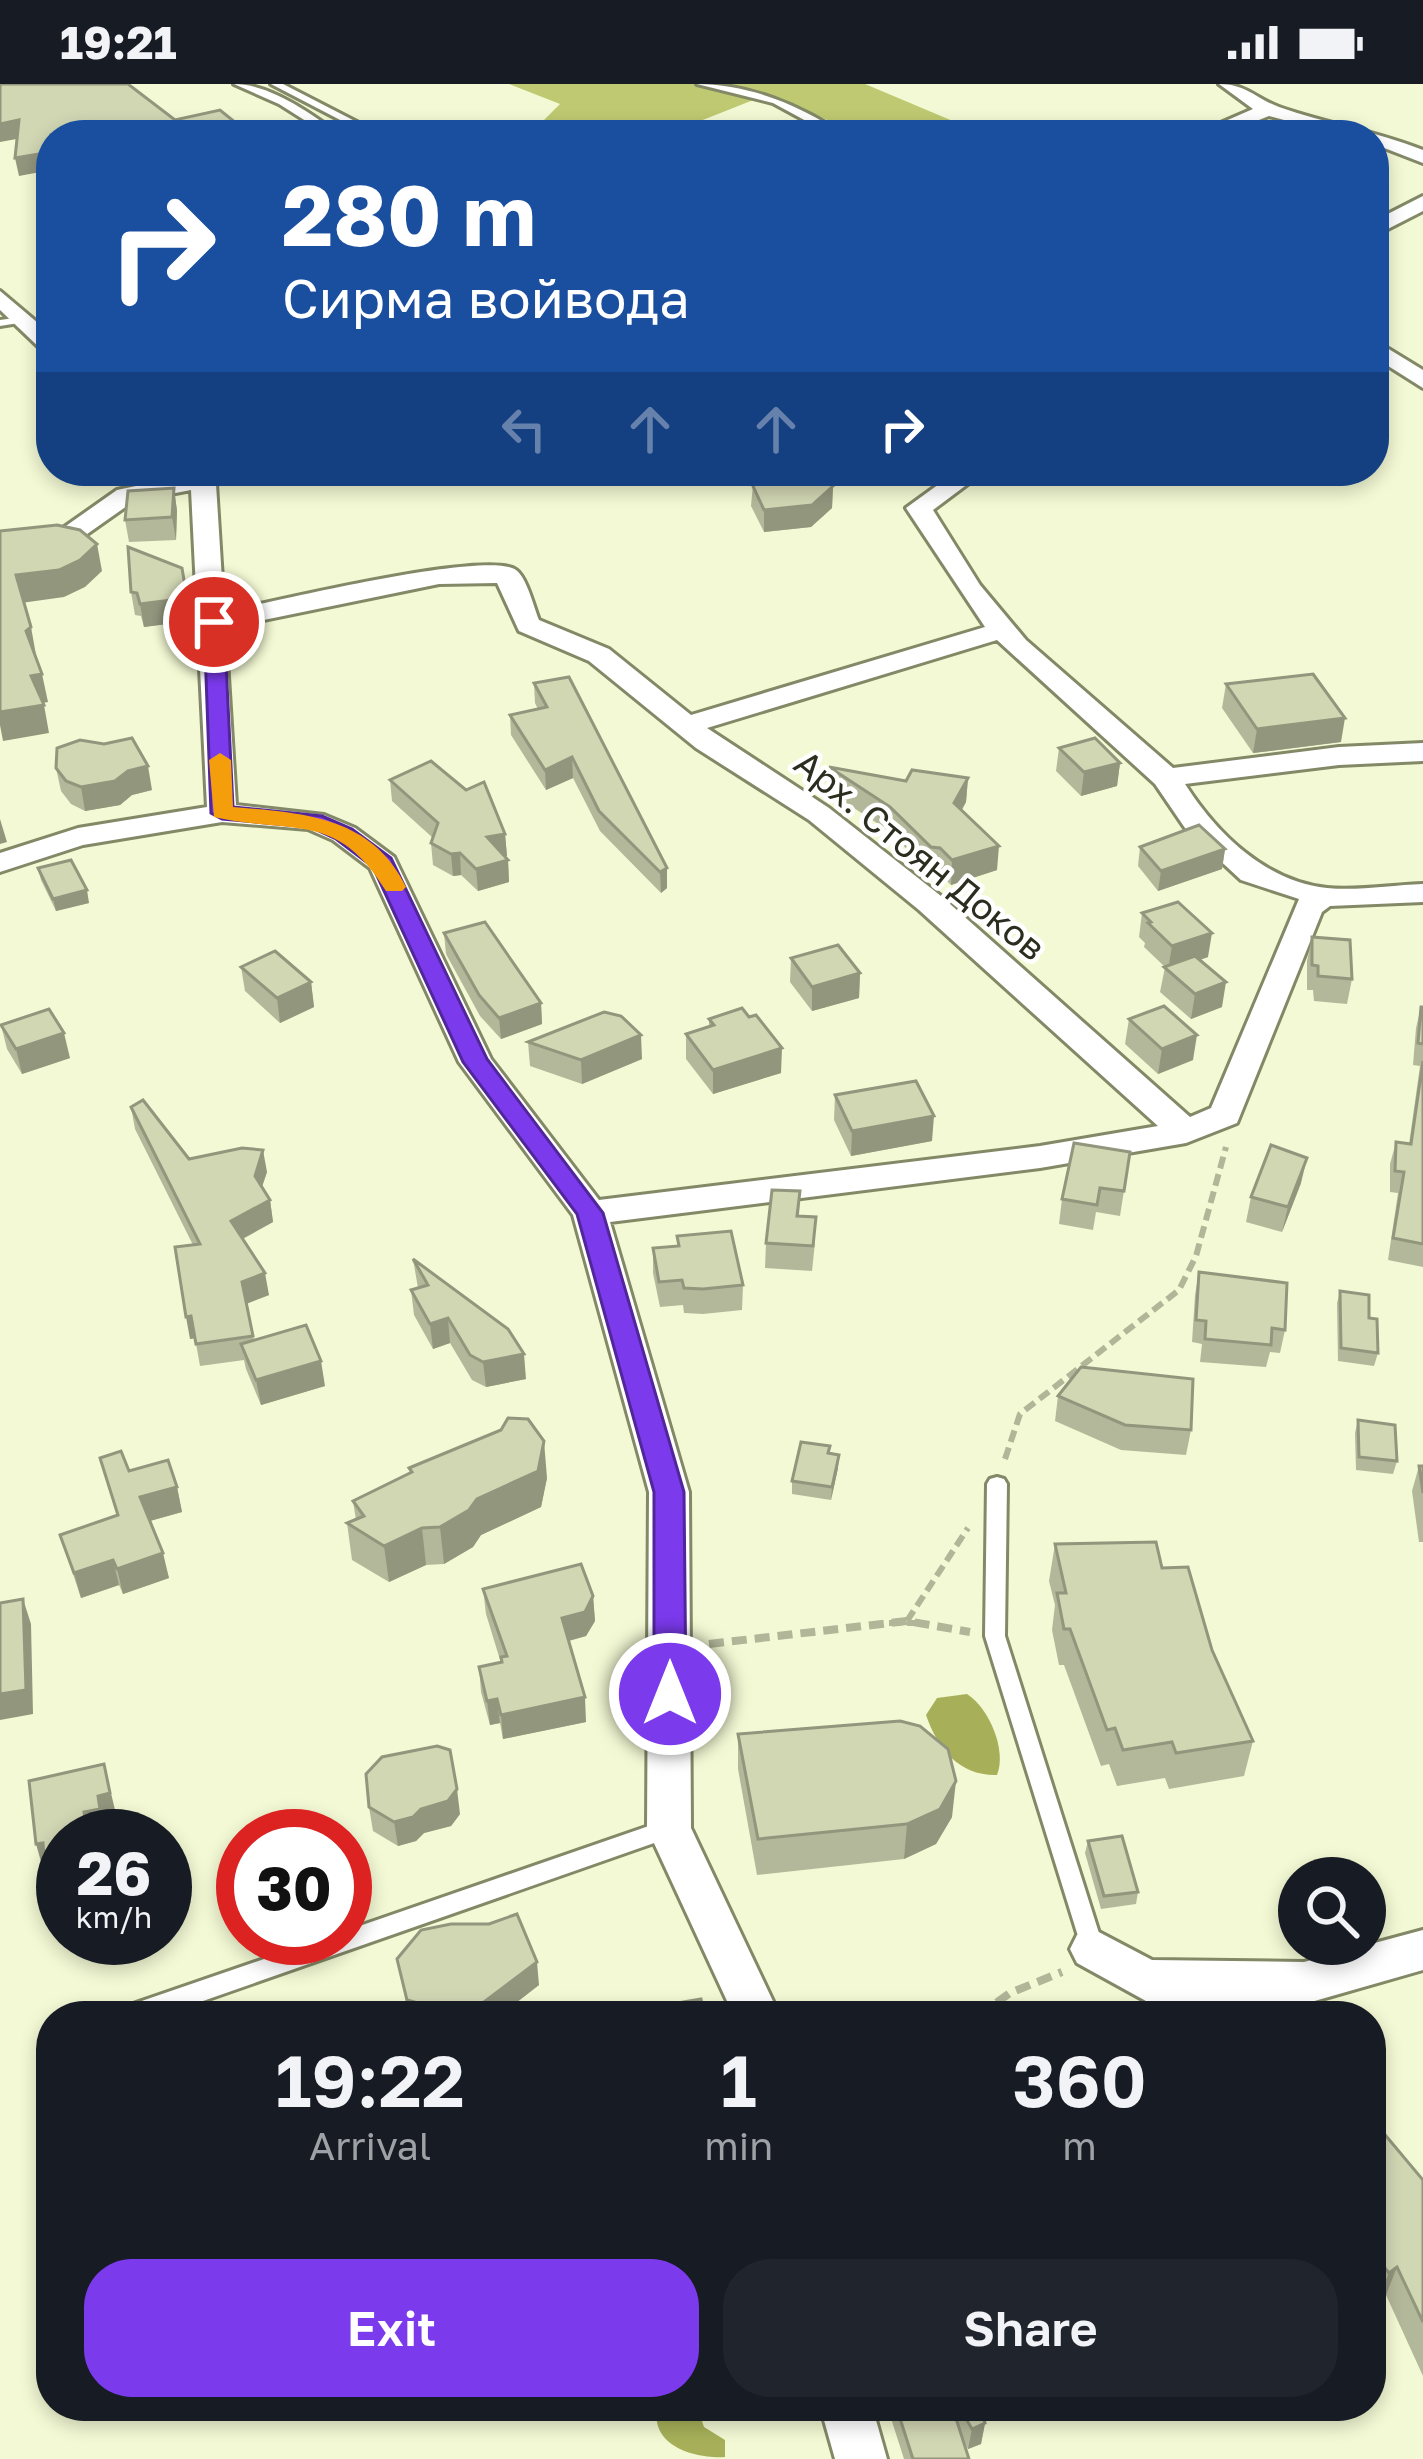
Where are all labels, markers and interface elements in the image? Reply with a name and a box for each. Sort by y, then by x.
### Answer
text: 19:21 [60,15,177,69]
text: 280 m [282,164,536,264]
icon: right [84,168,240,324]
text: Сирма войвода [282,265,690,330]
icon: left [491,396,557,462]
icon: ahead [617,396,683,462]
icon: ahead [743,396,809,462]
icon: right [869,396,935,462]
pin [163,571,265,673]
icon: arrive [181,589,247,655]
street label: Арх. Стоян Доков [786,740,1054,969]
position arrow [607,1631,733,1757]
speed limit sign: 30 [216,1809,372,1965]
text: 26 [77,1836,151,1908]
map controls [1278,1857,1386,1965]
button: search [1278,1857,1386,1965]
text: km/h [76,1899,152,1935]
text: 19:22 [275,2036,465,2123]
text: 1 [721,2036,757,2123]
text: 360 [1012,2036,1147,2123]
text: Arrival [309,2122,431,2169]
text: min [704,2122,773,2169]
text: m [1062,2122,1097,2169]
button: Exit [84,2259,699,2397]
button: Share [723,2259,1338,2397]

